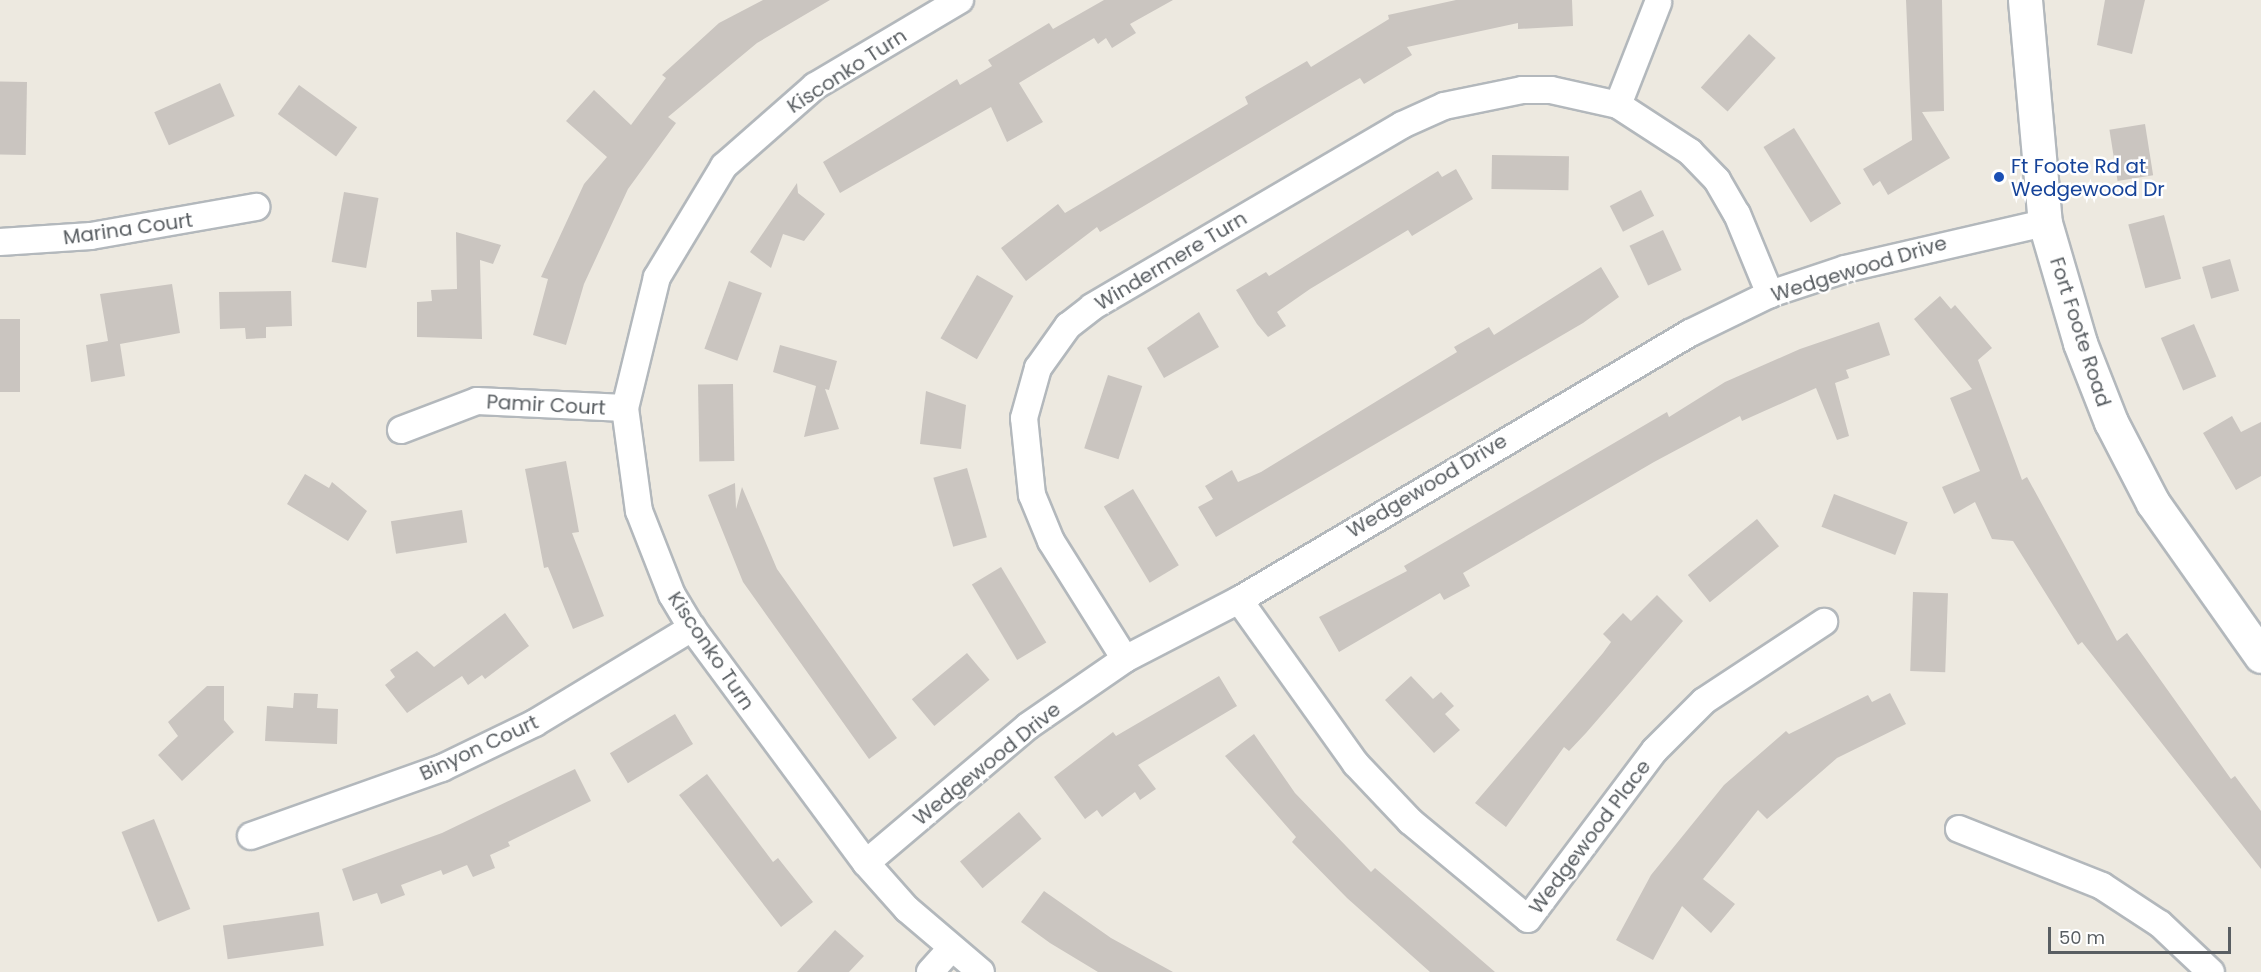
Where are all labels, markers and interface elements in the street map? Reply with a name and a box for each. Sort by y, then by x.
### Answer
street label: Kisconko Turn [783,24,911,118]
place label: Ft Foote Rd at Wedgewood Dr [2011,154,2165,201]
marker: Ft Foote Rd at Wedgewood Dr [1992,170,2006,184]
street label: Windermere Turn [1091,206,1251,316]
street label: Marina Court [62,208,194,250]
street label: Wedgewood Drive [1768,231,1950,307]
street label: Fort Foote Road [2045,254,2115,410]
street label: Pamir Court [486,390,606,420]
street label: Wedgewood Drive [1343,429,1511,543]
street label: Kisconko Turn [663,587,759,715]
street label: Wedgewood Drive [909,697,1065,831]
street label: Binyon Court [416,710,542,786]
street label: Wedgewood Place [1524,755,1656,919]
scale bar [2051,915,2234,953]
text: 50 m [2059,925,2105,950]

